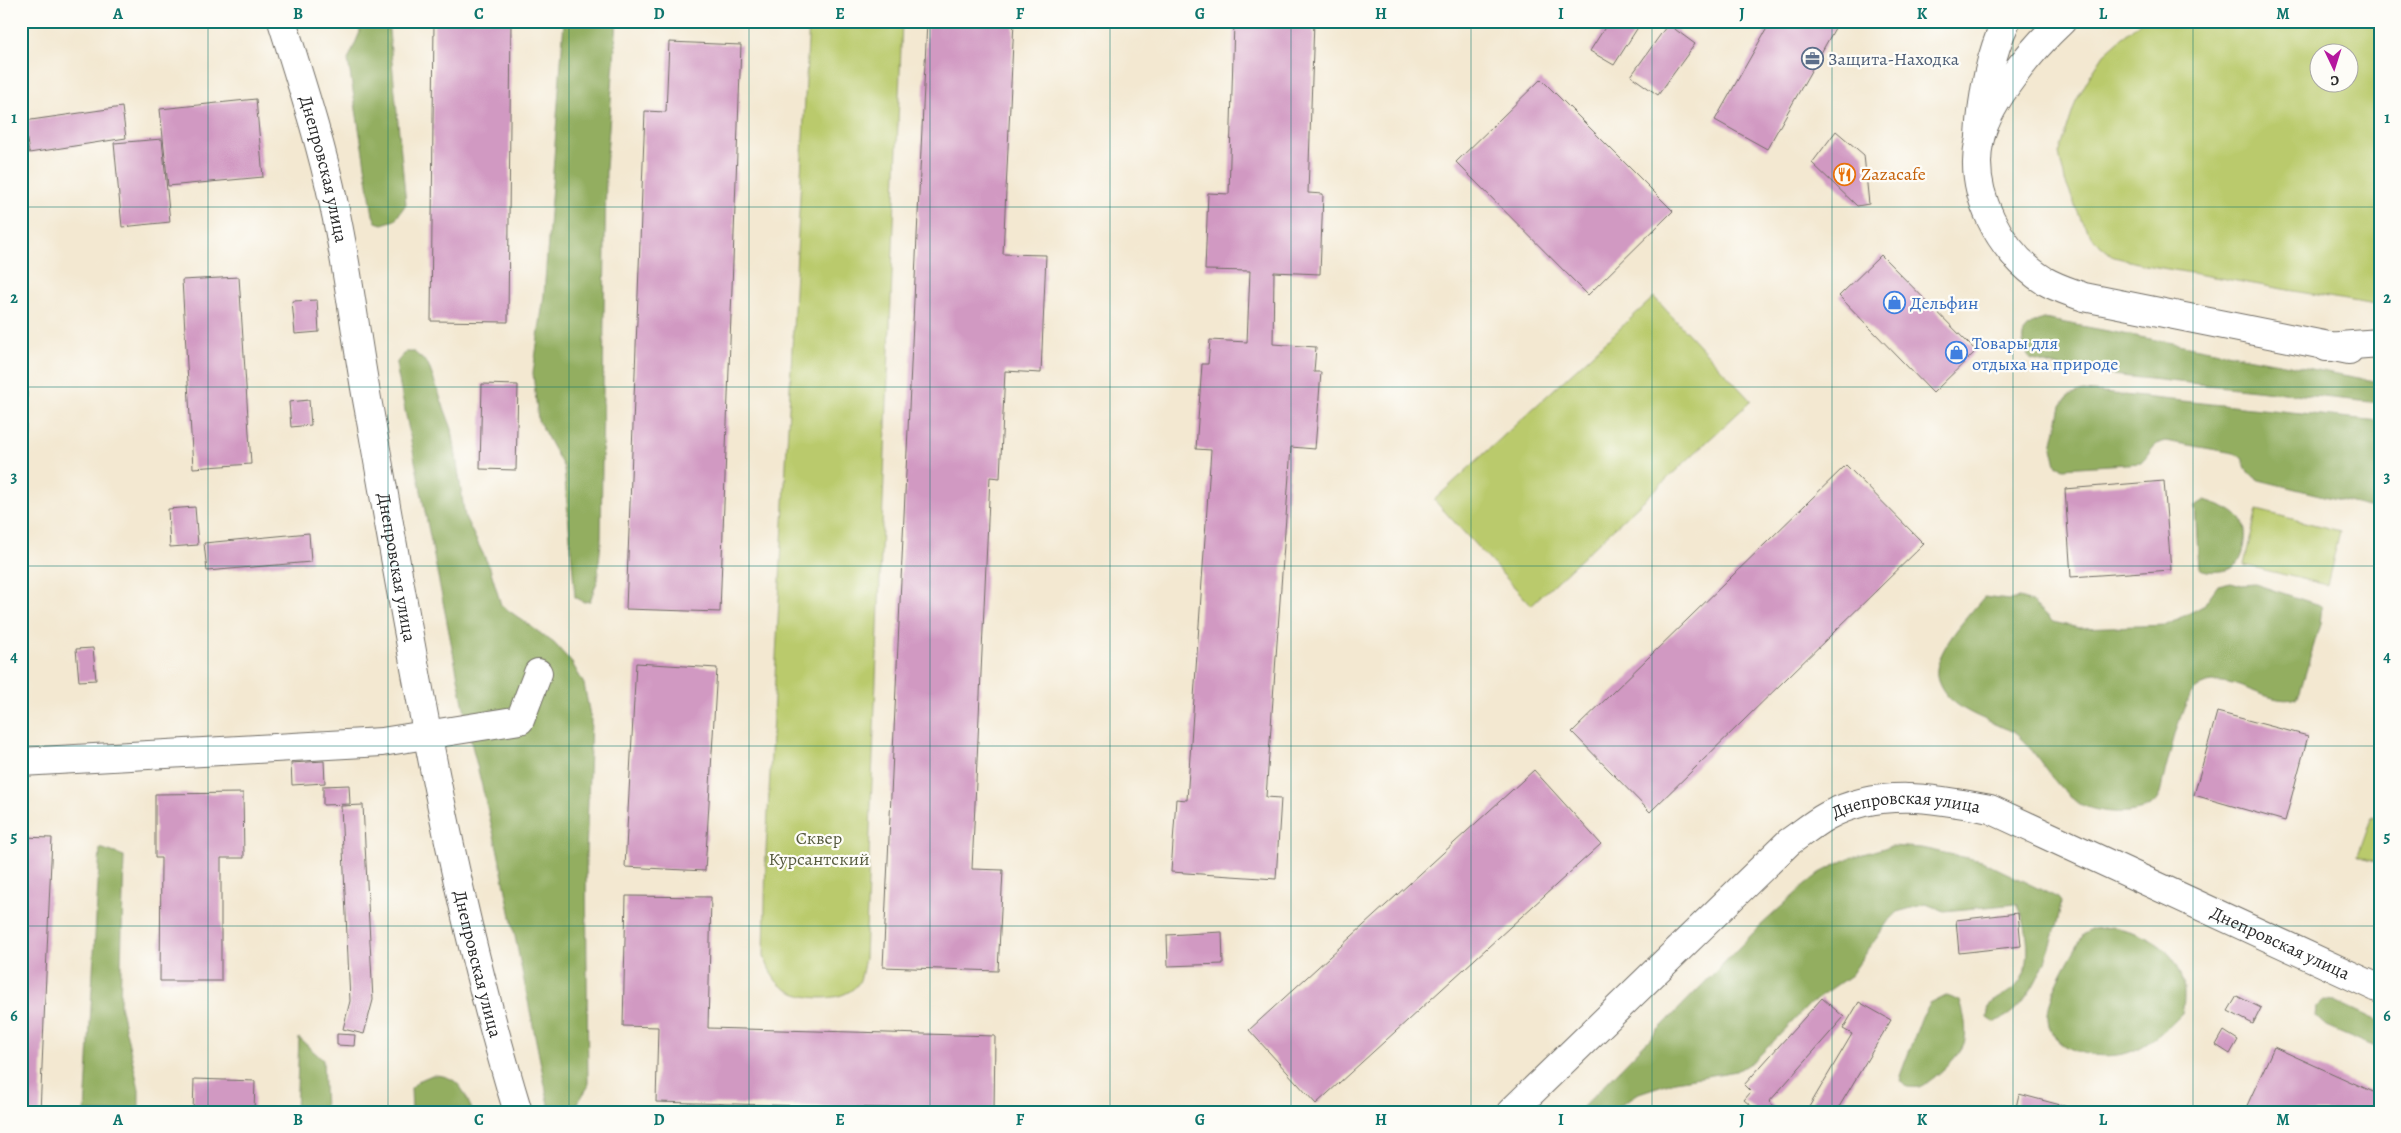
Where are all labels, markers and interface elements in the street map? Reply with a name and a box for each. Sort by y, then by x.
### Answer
text: A [112,3,124,25]
text: B [293,3,303,25]
text: C [474,3,484,25]
text: D [653,3,665,25]
text: E [835,3,845,25]
text: F [1016,3,1025,25]
text: G [1195,3,1205,25]
text: H [1375,3,1387,25]
text: I [1558,3,1564,25]
text: J [1739,3,1745,25]
text: K [1917,3,1928,25]
text: L [2099,3,2108,25]
text: M [2276,3,2290,25]
north arrow [2308,42,2358,92]
office icon: Защита-Находка [1800,47,1824,71]
place label: Защита-Находка [1828,47,1960,71]
text: С [2330,71,2340,90]
street label: Днепровская улица [294,93,354,245]
text: 1 [11,107,17,129]
text: 1 [2384,107,2390,129]
restaurant icon: Zazacafe [1833,162,1857,186]
place label: Zazacafe [1861,162,1926,186]
text: 2 [10,287,18,309]
text: 2 [2383,287,2391,309]
shop icon: Дельфин [1882,291,1906,315]
place label: Дельфин [1910,291,1979,315]
place label: Товары для отдыха на природе [1972,331,2118,376]
shop icon: Товары для отдыха на природе [1944,341,1968,365]
text: 3 [11,466,18,488]
text: 3 [2384,466,2391,488]
street label: Днепровская улица [372,491,422,644]
text: 4 [10,646,18,668]
text: 4 [2383,646,2391,668]
street label: Днепровская улица [1827,786,1983,824]
text: 5 [11,826,18,848]
park label: Сквер Курсантский [768,826,870,871]
text: 5 [2384,826,2391,848]
street label: Днепровская улица [448,888,508,1041]
street label: Днепровская улица [2207,900,2354,986]
text: 6 [10,1005,18,1027]
text: 6 [2383,1005,2391,1027]
text: A [112,1109,124,1131]
text: B [293,1109,303,1131]
text: C [474,1109,484,1131]
text: D [653,1109,665,1131]
text: E [835,1109,845,1131]
text: F [1016,1109,1025,1131]
text: G [1195,1109,1205,1131]
text: H [1375,1109,1387,1131]
text: I [1558,1109,1564,1131]
text: J [1739,1109,1745,1131]
text: K [1917,1109,1928,1131]
text: L [2099,1109,2108,1131]
text: M [2276,1109,2290,1131]

